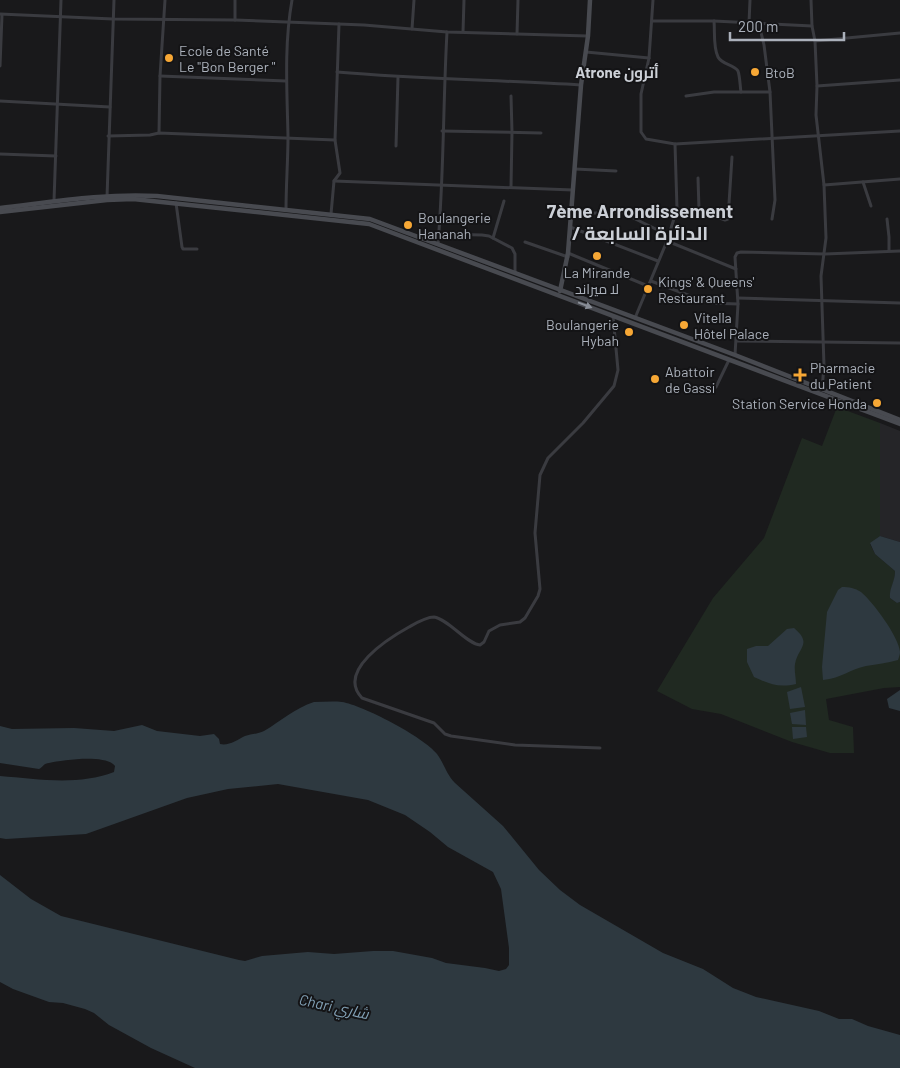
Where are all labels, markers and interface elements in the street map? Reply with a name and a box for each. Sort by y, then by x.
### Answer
scale bar [730,10,844,42]
text: 200 m [738,17,778,35]
place label: Ecole de Santé Le "Bon Berger " [179,42,276,75]
marker: Ecole de Santé Le "Bon Berger " [163,52,175,64]
district label: Atrone أترون [575,63,659,82]
place label: BtoB [765,64,795,81]
marker: BtoB [749,66,761,78]
district label: 7ème Arrondissement / الدائرة السابعة [547,199,733,245]
place label: Boulangerie Hananah [418,209,491,242]
marker: Boulangerie Hananah [402,219,414,231]
marker: La Mirande لا ميراند [591,250,603,262]
place label: La Mirande لا ميراند [564,264,630,297]
place label: Kings' & Queens' Restaurant [658,273,754,306]
marker: Kings' & Queens' Restaurant [642,283,654,295]
one-way arrow [578,301,593,309]
place label: Vitella Hôtel Palace [694,309,769,342]
place label: Boulangerie Hybah [546,316,619,349]
marker: Vitella Hôtel Palace [678,319,690,331]
marker: Boulangerie Hybah [623,326,635,338]
place label: Pharmacie du Patient [810,359,875,392]
place label: Abattoir de Gassi [665,363,715,396]
marker: Pharmacie du Patient [794,369,806,381]
marker: Abattoir de Gassi [649,373,661,385]
place label: Station Service Honda [732,395,867,412]
marker: Station Service Honda [871,397,883,409]
water label: Chari شاري [297,990,371,1026]

